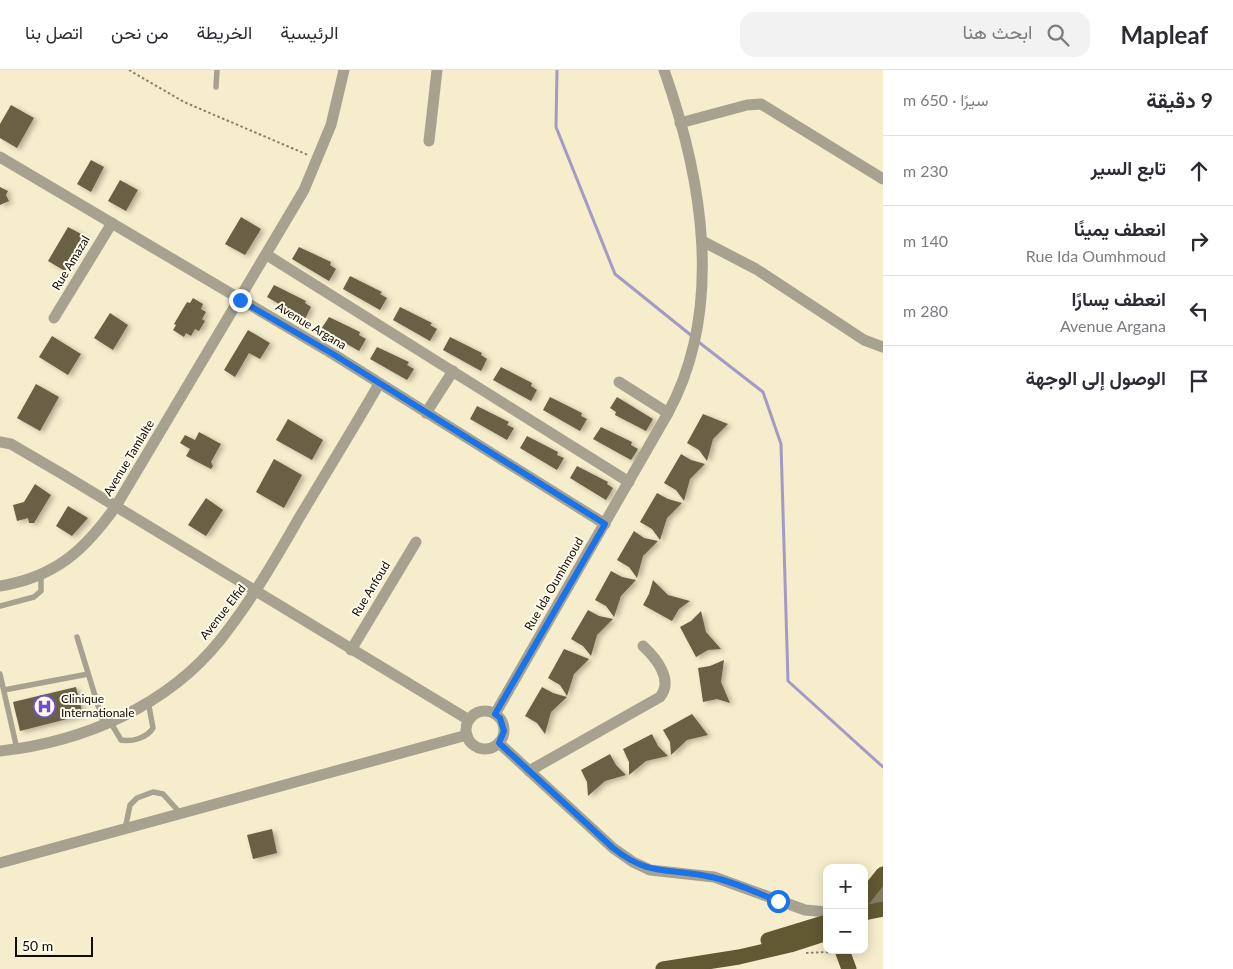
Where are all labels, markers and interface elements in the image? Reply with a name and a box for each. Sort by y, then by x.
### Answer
search box [740,12,1090,57]
text: ابحث هنا [962,20,1032,43]
text: Mapleaf [1120,20,1208,49]
text: اتصل بنا [25,21,83,43]
text: من نحن [111,21,169,43]
text: الخريطة [197,21,252,43]
text: الرئيسية [280,21,338,43]
icon: search [1044,21,1072,49]
text: 9 دقيقة [1146,87,1213,112]
text: سيرًا · 650 m [903,90,988,109]
text: تابع السير [1091,156,1166,179]
icon: ahead [1185,157,1213,185]
text: 230 m [903,161,948,180]
text: انعطف يمينًا [1074,217,1166,240]
icon: right [1185,227,1213,255]
text: 140 m [903,231,948,250]
street label: Rue Amazal [48,233,93,293]
text: Rue Ida Oumhmoud [1026,246,1166,265]
text: انعطف يسارًا [1071,287,1166,310]
route end [229,289,252,312]
icon: left [1185,297,1213,325]
street label: Avenue Argana [273,299,349,353]
text: 280 m [903,301,948,320]
text: Avenue Argana [1060,316,1166,335]
text: الوصول إلى الوجهة [1025,366,1166,389]
icon: arrive [1185,367,1213,395]
street label: Avenue Tamlalte [100,417,157,499]
street label: Rue Ida Oumhmoud [521,534,586,633]
street label: Rue Anfoud [348,558,393,619]
street label: Avenue Elfid [196,581,249,642]
place label: Clinique Internationale [61,691,134,720]
hospital icon: Clinique Internationale [33,694,57,718]
map controls [823,864,868,954]
button: + [823,864,868,909]
route start [767,890,790,913]
button: − [823,909,868,954]
scale bar [15,934,92,957]
text: 50 m [22,937,53,954]

